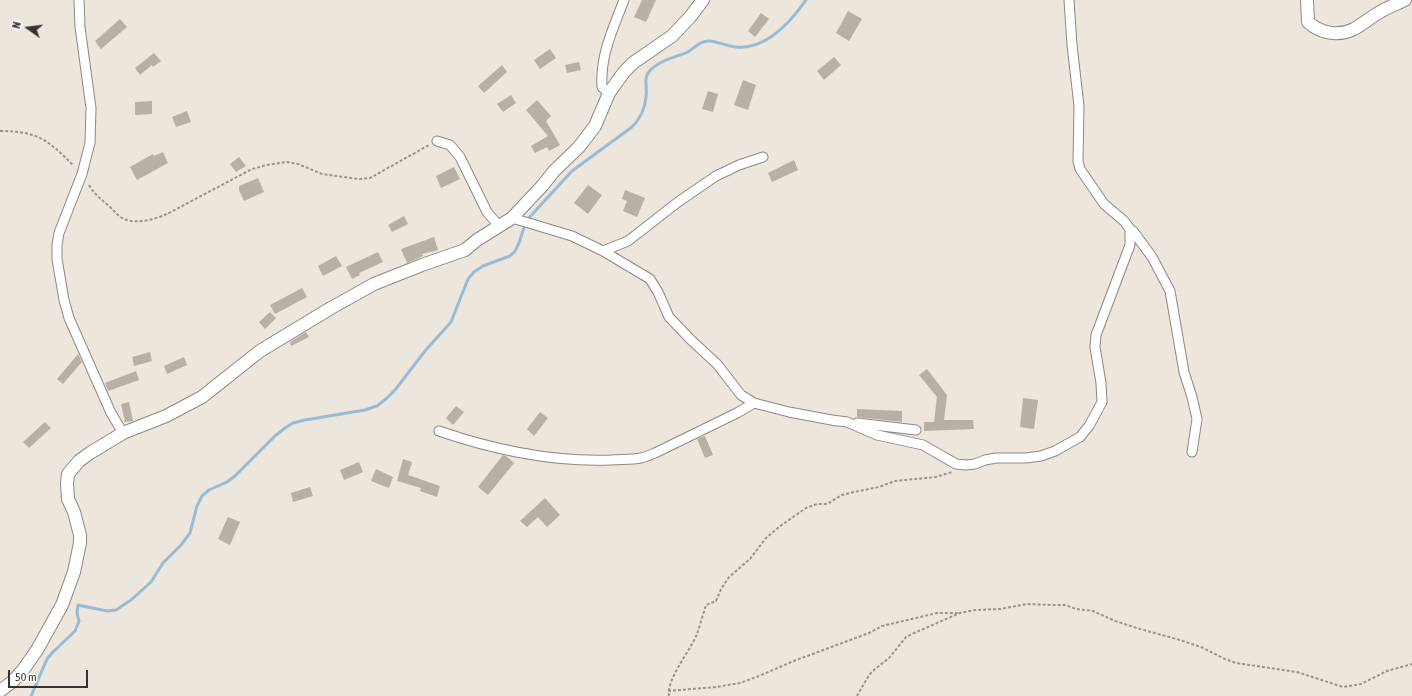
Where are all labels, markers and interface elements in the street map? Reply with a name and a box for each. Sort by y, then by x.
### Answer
north arrow [8,8,48,48]
text: N [10,20,23,30]
scale bar [10,662,90,688]
text: 50 m [15,670,37,684]

